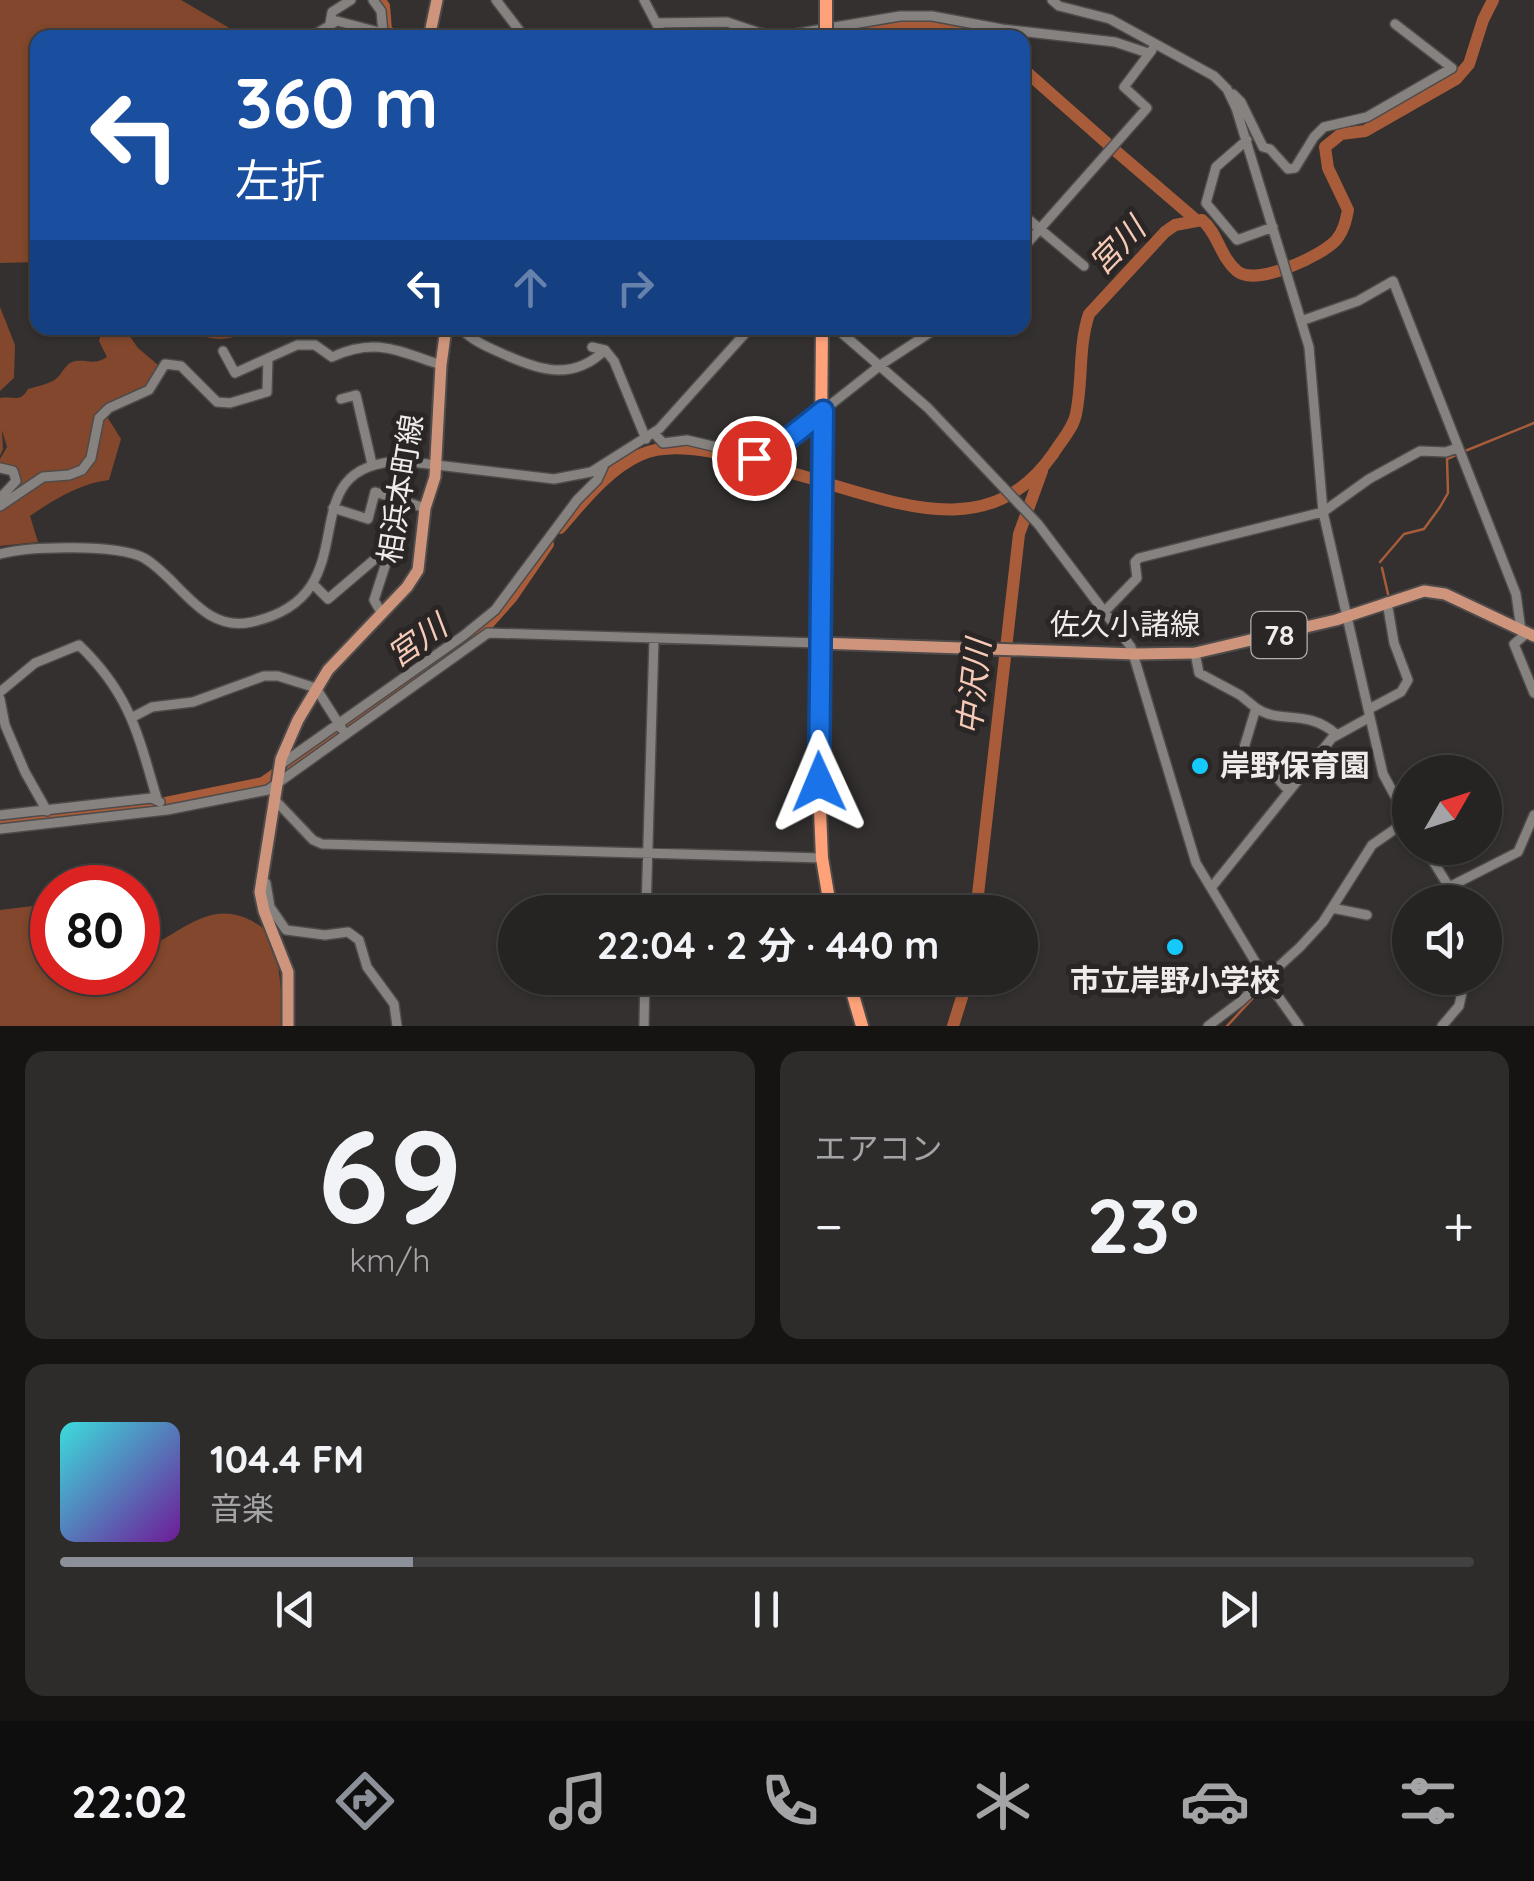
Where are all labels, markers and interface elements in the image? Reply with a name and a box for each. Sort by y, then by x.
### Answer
text: 360 m [235,58,438,146]
icon: left [70,70,200,200]
text: 左折 [235,152,325,208]
water label: 宮川 [1080,206,1155,282]
icon: left [398,260,453,315]
icon: ahead [503,260,558,315]
icon: right [608,260,663,315]
street label: 相浜本町線 [370,412,431,566]
pin [712,416,797,501]
icon: arrive [727,431,782,486]
water label: 宮川 [379,604,457,675]
street label: 佐久小諸線 [1050,605,1200,643]
road number: 78 [1252,612,1306,658]
water label: 中沢川 [948,634,998,737]
position arrow [767,730,871,834]
place label: 岸野保育園 [1220,746,1370,784]
marker: 岸野保育園 [1189,755,1211,777]
north arrow [1392,755,1502,865]
map controls [1392,755,1502,995]
speed limit sign: 80 [30,865,160,995]
button: sound [1392,885,1502,995]
text: 22:04 · 2 分 · 440 m [597,921,939,969]
marker: 市立岸野小学校 [1164,936,1186,958]
place label: 市立岸野小学校 [1070,961,1280,999]
text: 69 [317,1093,463,1256]
text: エアコン [815,1128,943,1168]
text: 23° [1087,1178,1199,1272]
text: − [815,1191,843,1260]
text: + [1443,1191,1474,1260]
text: km/h [349,1240,430,1280]
text: 104.4 FM [210,1435,364,1483]
text: 音楽 [210,1488,274,1528]
icon: previous [268,1582,323,1637]
icon: pause [739,1582,794,1637]
icon: next [1211,1582,1266,1637]
icon: directions [330,1766,400,1836]
icon: music [543,1766,613,1836]
icon: phone [755,1766,825,1836]
icon: climate [968,1766,1038,1836]
icon: car [1180,1766,1250,1836]
icon: filters [1393,1766,1463,1836]
text: 22:02 [71,1773,188,1829]

